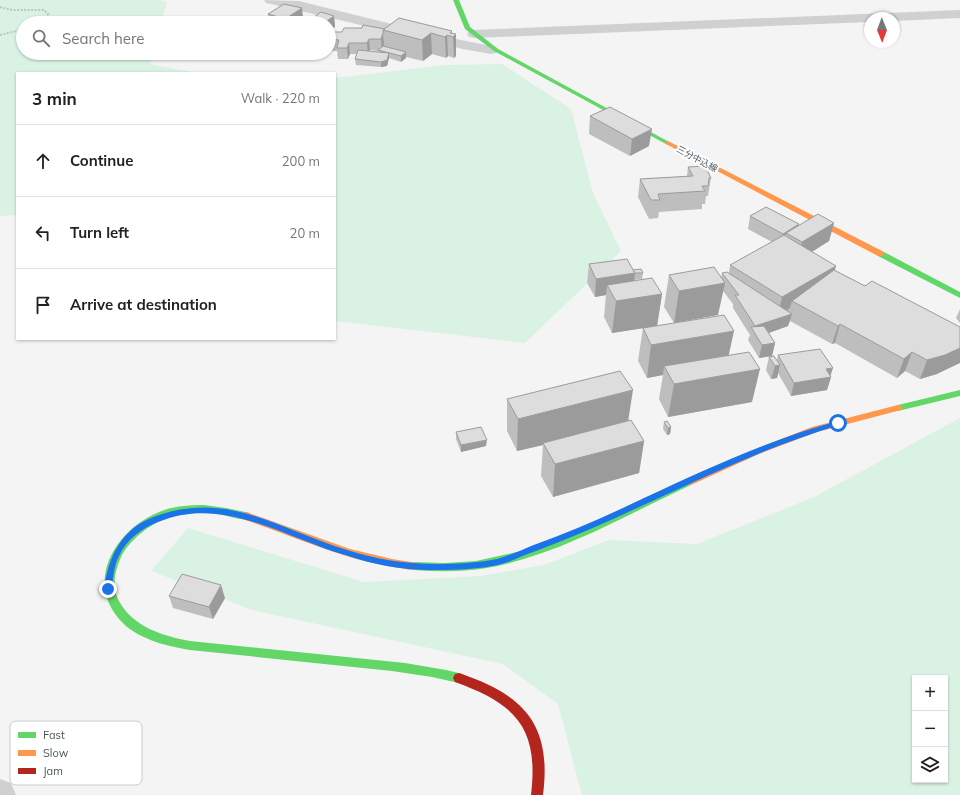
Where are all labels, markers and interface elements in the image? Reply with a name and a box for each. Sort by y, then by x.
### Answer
north arrow [864,12,900,48]
search box [16,16,336,60]
icon: search [30,27,52,49]
text: Search here [62,29,144,48]
text: 3 min [32,88,77,109]
text: Walk · 220 m [241,90,320,106]
street label: 三分中込線 [675,143,721,174]
icon: ahead [32,150,54,172]
text: Continue [70,151,133,170]
text: 200 m [282,153,320,169]
icon: left [32,222,54,244]
text: Turn left [70,223,129,242]
text: 20 m [290,225,320,241]
icon: arrive [32,294,54,316]
text: Arrive at destination [70,295,217,314]
route start [829,414,847,432]
route end [99,580,117,598]
map controls [912,675,948,783]
button: + [912,675,948,711]
button: − [912,711,948,747]
legend [10,721,142,785]
text: Fast [43,728,65,742]
text: Slow [43,746,69,760]
button: layers [912,747,948,783]
text: Jam [43,764,63,778]

